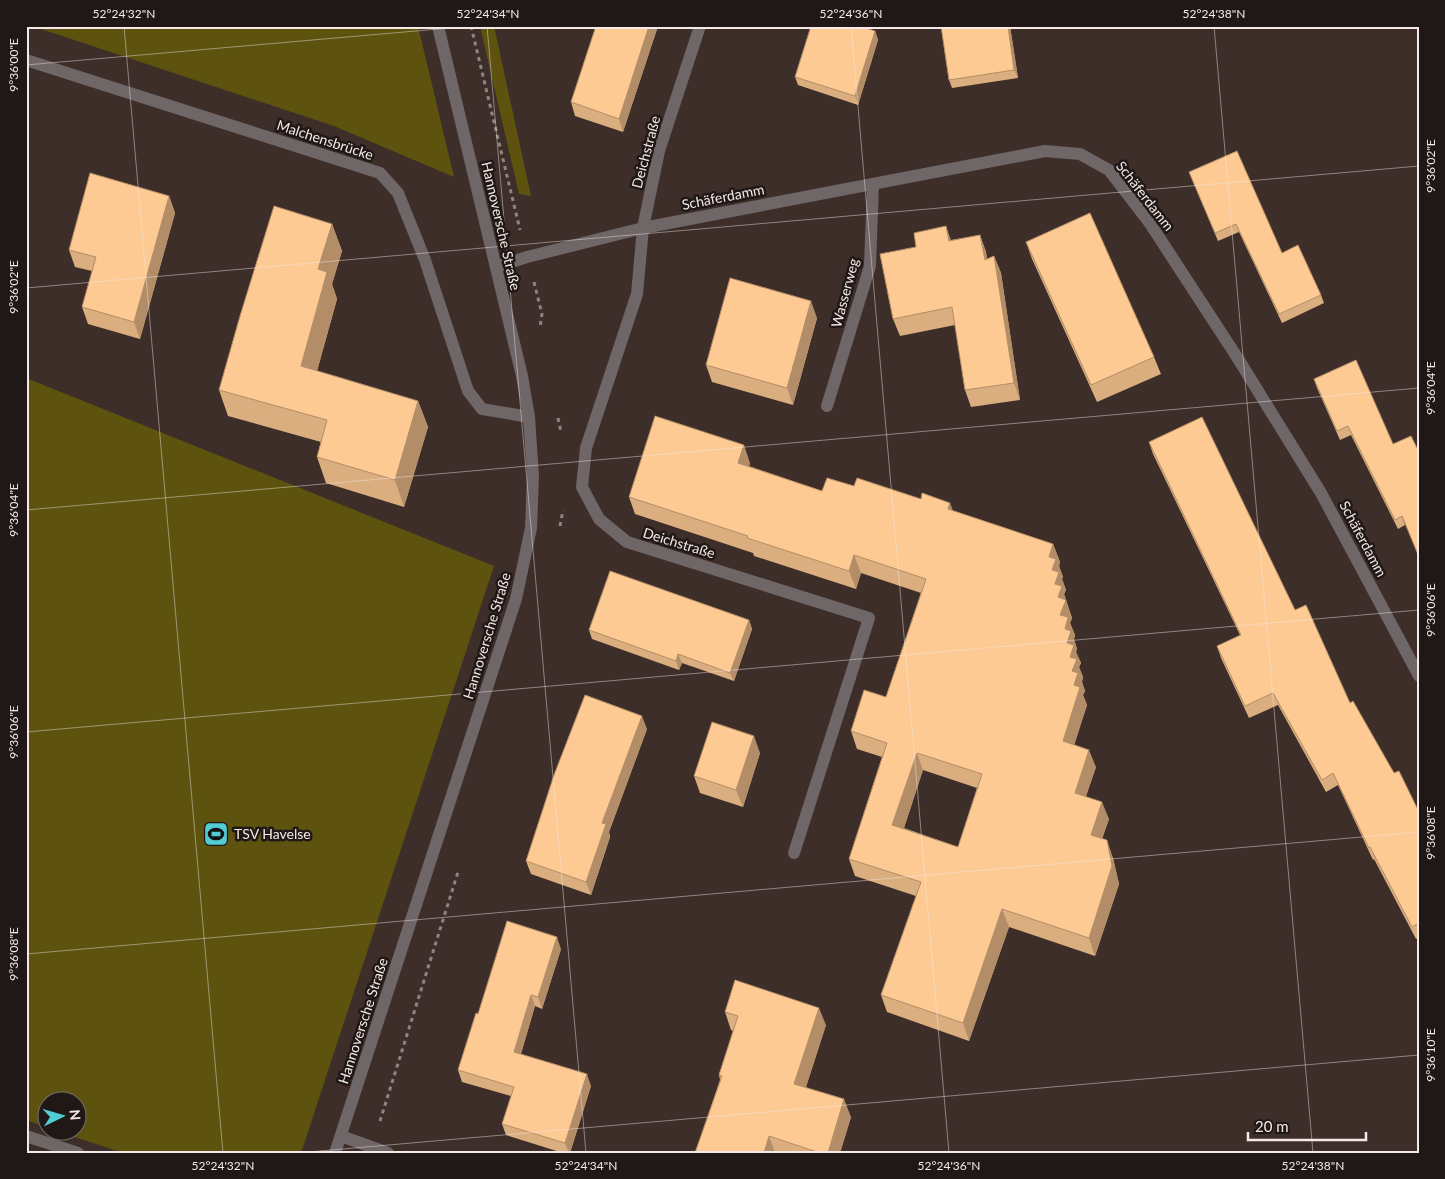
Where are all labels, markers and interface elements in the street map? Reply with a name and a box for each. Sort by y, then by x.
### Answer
text: 52°24'32"N [93,6,155,21]
text: 52°24'34"N [457,6,519,21]
text: 52°24'36"N [820,6,882,21]
text: 52°24'38"N [1183,6,1245,21]
text: 9°36'00"E [6,38,21,92]
street label: Deichstraße [628,114,663,190]
street label: Malchensbrücke [275,116,376,163]
text: 9°36'02"E [1423,139,1438,193]
street label: Schäferdamm [1113,158,1178,234]
street label: Hannoversche Straße [478,160,525,292]
street label: Schäferdamm [680,180,766,213]
street label: Wasserweg [827,256,862,329]
text: 9°36'02"E [6,260,21,314]
text: 9°36'04"E [1423,361,1438,415]
text: 9°36'04"E [6,483,21,537]
street label: Schäferdamm [1336,498,1391,580]
street label: Deichstraße [641,524,717,562]
street label: Hannoversche Straße [459,570,514,701]
text: 9°36'06"E [1423,583,1438,637]
text: 9°36'06"E [6,705,21,759]
text: 9°36'08"E [1423,806,1438,860]
sports icon: TSV Havelse [203,821,229,847]
place label: TSV Havelse [234,825,311,842]
text: 9°36'08"E [6,927,21,981]
street label: Hannoversche Straße [334,956,391,1086]
text: 9°36'10"E [1423,1028,1438,1082]
north arrow [38,1092,88,1142]
text: N [67,1109,84,1121]
scale bar [1248,1109,1365,1141]
text: 20 m [1255,1117,1289,1135]
text: 52°24'32"N [192,1158,254,1173]
text: 52°24'34"N [555,1158,617,1173]
text: 52°24'36"N [918,1158,980,1173]
text: 52°24'38"N [1282,1158,1344,1173]

